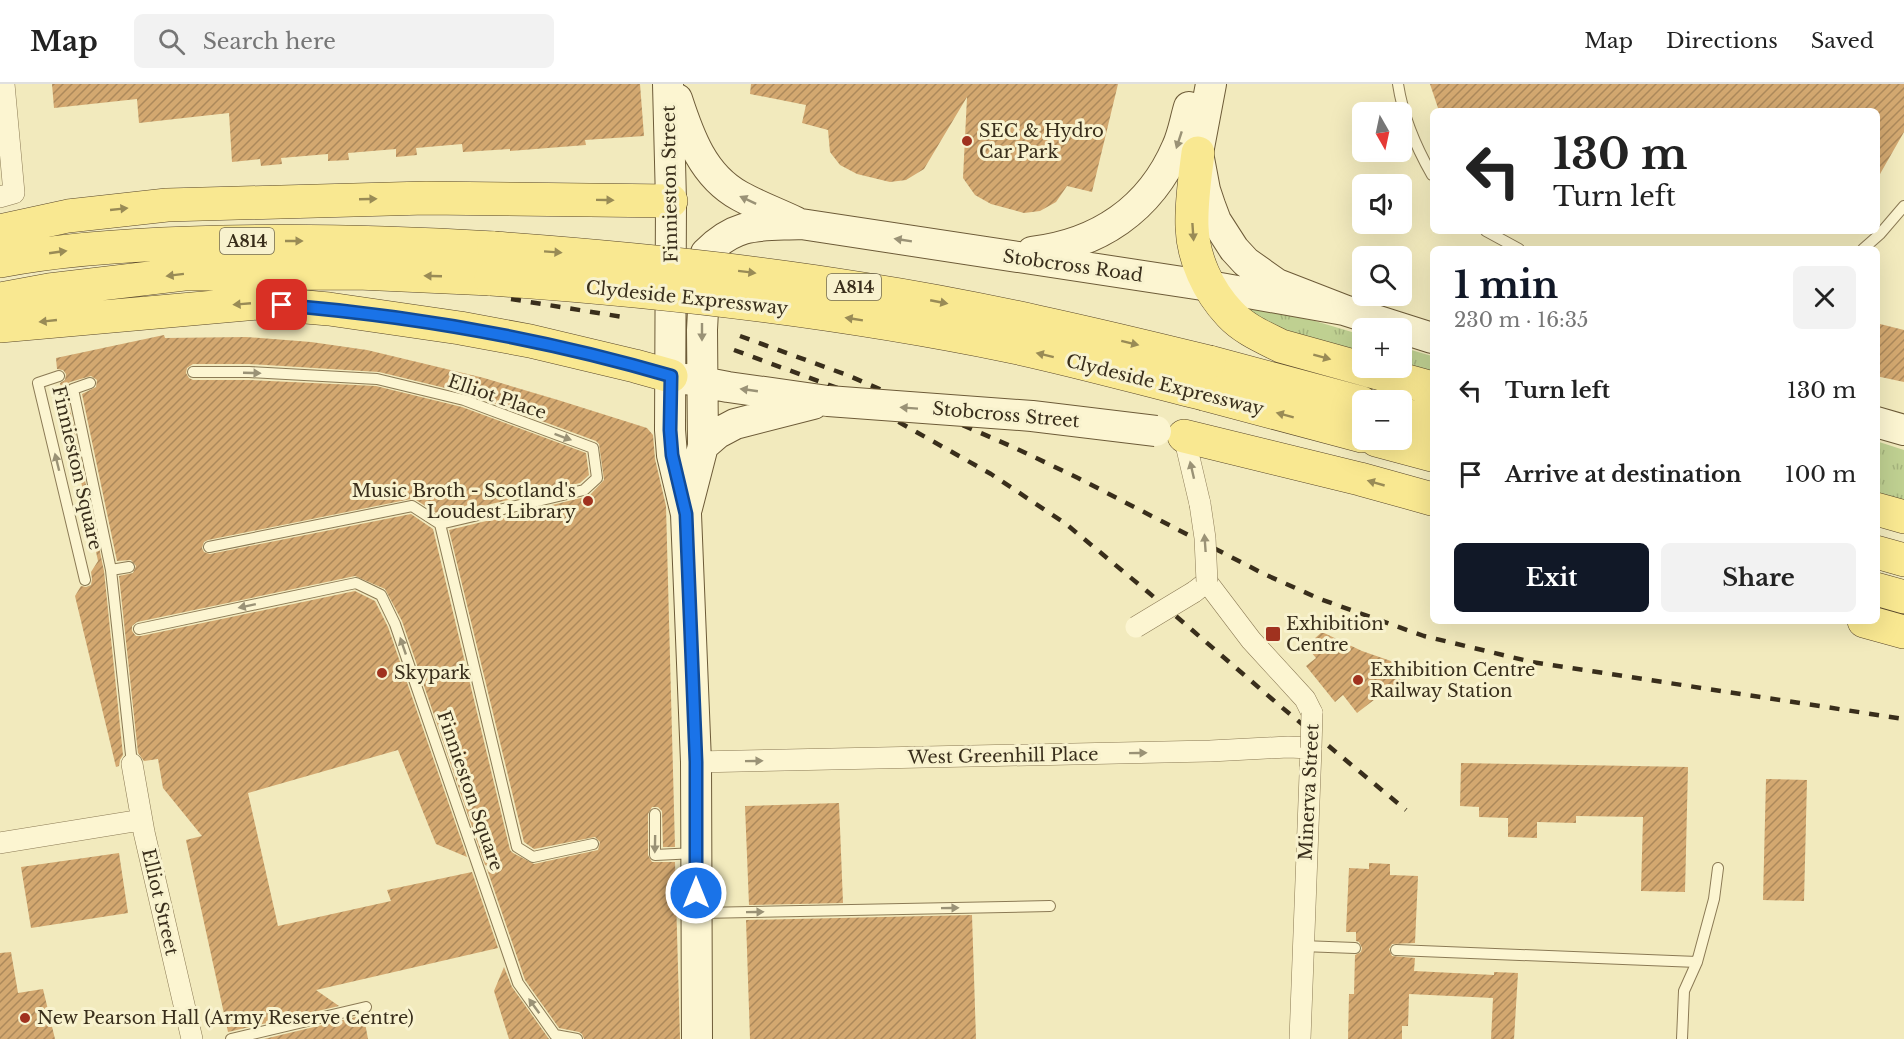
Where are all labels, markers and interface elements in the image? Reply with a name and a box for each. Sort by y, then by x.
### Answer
search box [134,14,554,68]
text: Map [30,24,98,59]
icon: search [155,25,188,58]
text: Search here [203,28,336,55]
text: Map [1584,28,1633,54]
text: Directions [1666,28,1778,54]
text: Saved [1811,28,1874,54]
north arrow [1352,102,1412,162]
map controls [1352,102,1412,450]
street label: Finnieston Street [658,105,682,263]
place label: SEC & Hydro Car Park [979,120,1104,163]
text: 130 m [1553,128,1687,180]
one-way arrow [1174,131,1183,149]
icon: left [1454,132,1532,210]
marker: SEC & Hydro Car Park [960,134,974,148]
button: sound [1352,174,1412,234]
text: Turn left [1553,180,1676,213]
one-way arrow [358,194,377,204]
one-way arrow [595,195,614,205]
one-way arrow [739,195,757,205]
one-way arrow [110,204,129,214]
one-way arrow [1188,222,1197,241]
road number: A814 [220,228,274,254]
one-way arrow [285,236,304,246]
one-way arrow [893,236,912,245]
street label: Stobcross Road [1002,245,1144,287]
button: search [1352,246,1412,306]
one-way arrow [48,247,67,256]
one-way arrow [543,247,562,257]
text: 1 min [1454,263,1558,308]
button: close [1793,266,1856,329]
one-way arrow [737,268,756,277]
one-way arrow [165,271,184,280]
one-way arrow [423,272,442,281]
road number: A814 [827,274,881,300]
street label: Clydeside Expressway [585,276,790,320]
pin [256,279,307,330]
icon: arrive [265,288,298,321]
one-way arrow [930,298,949,307]
one-way arrow [233,299,252,309]
text: 230 m · 16:35 [1454,308,1588,332]
one-way arrow [844,314,863,323]
one-way arrow [38,316,57,326]
button: + [1352,318,1412,378]
one-way arrow [697,323,707,342]
one-way arrow [1121,338,1139,348]
one-way arrow [1036,349,1054,359]
street label: Clydeside Expressway [1064,350,1267,420]
one-way arrow [1313,353,1331,363]
one-way arrow [242,368,261,377]
street label: Elliot Place [445,370,549,424]
icon: left [1454,374,1487,407]
text: Turn left [1505,377,1610,404]
text: 130 m [1787,377,1856,404]
street label: Finnieston Square [47,384,107,552]
one-way arrow [739,385,758,394]
button: − [1352,390,1412,450]
street label: Stobcross Street [932,398,1081,432]
one-way arrow [900,403,919,412]
one-way arrow [1276,410,1294,420]
one-way arrow [555,432,573,442]
one-way arrow [52,453,62,471]
icon: arrive [1454,458,1487,491]
one-way arrow [1186,461,1196,479]
text: Arrive at destination [1505,461,1742,488]
text: 100 m [1785,461,1856,488]
one-way arrow [1367,478,1385,487]
place label: Music Broth - Scotland's Loudest Library [352,480,576,523]
marker: Music Broth - Scotland's Loudest Library [581,494,595,508]
one-way arrow [1200,534,1210,553]
button: Exit [1454,543,1649,612]
button: Share [1661,543,1856,612]
one-way arrow [237,602,256,612]
place label: Exhibition Centre [1286,613,1384,656]
marker: Exhibition Centre [1264,625,1282,643]
one-way arrow [397,637,407,655]
place label: Exhibition Centre Railway Station [1370,659,1535,702]
place label: Skypark [394,662,470,684]
marker: Skypark [375,666,389,680]
marker: Exhibition Centre Railway Station [1351,673,1365,687]
street label: Finnieston Square [432,708,508,874]
street label: Minerva Street [1294,723,1324,861]
street label: West Greenhill Place [906,743,1099,769]
one-way arrow [1129,748,1148,758]
one-way arrow [745,756,764,766]
one-way arrow [650,835,660,854]
street label: Elliot Street [137,847,183,958]
position arrow [664,861,728,925]
one-way arrow [940,903,959,913]
one-way arrow [745,907,764,917]
one-way arrow [528,998,540,1014]
place label: New Pearson Hall (Army Reserve Centre) [37,1007,414,1029]
marker: New Pearson Hall (Army Reserve Centre) [18,1011,32,1025]

